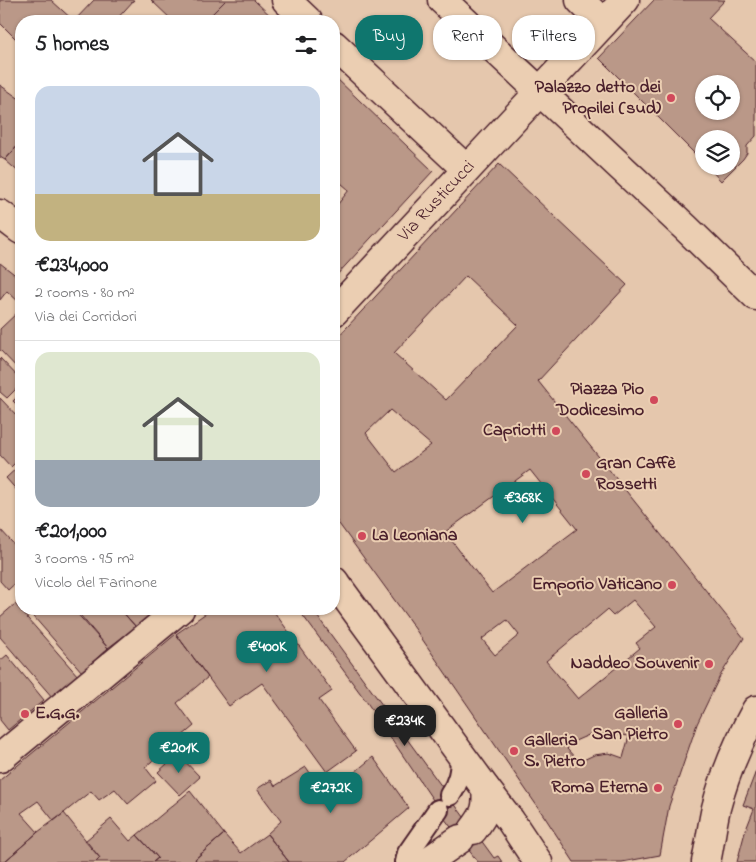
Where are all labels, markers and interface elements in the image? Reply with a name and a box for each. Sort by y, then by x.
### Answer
chip: Buy [355,15,423,60]
chip: Rent [433,15,502,60]
chip: Filters [512,15,595,60]
text: 5 homes [35,30,110,60]
icon: filters [292,31,320,59]
place label: Palazzo detto dei Propilei (sud) [535,75,662,122]
map controls [695,75,740,175]
button: locate [695,75,740,120]
marker: Palazzo detto dei Propilei (sud) [665,92,677,104]
icon: home [133,119,223,209]
button: layers [695,130,740,175]
street label: Via Rusticucci [392,155,482,249]
text: €234,000 [35,251,108,281]
text: 2 rooms · 80 m² [35,281,135,305]
text: Via dei Corridori [35,305,137,329]
place label: Piazza Pio Dodicesimo [555,377,644,424]
icon: home [133,384,223,474]
marker: Piazza Pio Dodicesimo [648,394,660,406]
place label: Capriotti [483,418,546,444]
marker: Capriotti [550,425,562,437]
place label: Gran Caffè Rossetti [596,451,676,498]
marker: Gran Caffè Rossetti [580,468,592,480]
pin: €368K [488,482,558,524]
text: €368K [504,486,542,510]
text: €201,000 [35,517,107,547]
place label: La Leoniana [372,523,458,549]
marker: La Leoniana [356,530,368,542]
text: 3 rooms · 95 m² [35,547,134,571]
text: Vicolo del Farinone [35,571,157,595]
place label: Emporio Vaticano [532,572,662,598]
marker: Emporio Vaticano [666,579,678,591]
pin: €400K [232,630,302,673]
text: €400K [247,635,287,659]
place label: Naddeo Souvenir [571,651,699,677]
marker: Naddeo Souvenir [703,658,715,670]
place label: E.G.G. [35,701,80,727]
place label: Galleria San Pietro [592,701,668,748]
pin: €234K [370,704,440,747]
marker: E.G.G. [19,708,31,720]
text: €234K [385,709,425,733]
marker: Galleria San Pietro [672,718,684,730]
place label: Galleria S. Pietro [524,728,585,775]
pin: €201K [144,732,214,774]
text: €201K [160,736,198,760]
marker: Galleria S. Pietro [508,745,520,757]
pin: €272K [296,772,366,814]
place label: Roma Eterna [551,775,648,801]
text: €272K [310,776,352,800]
marker: Roma Eterna [652,782,664,794]

